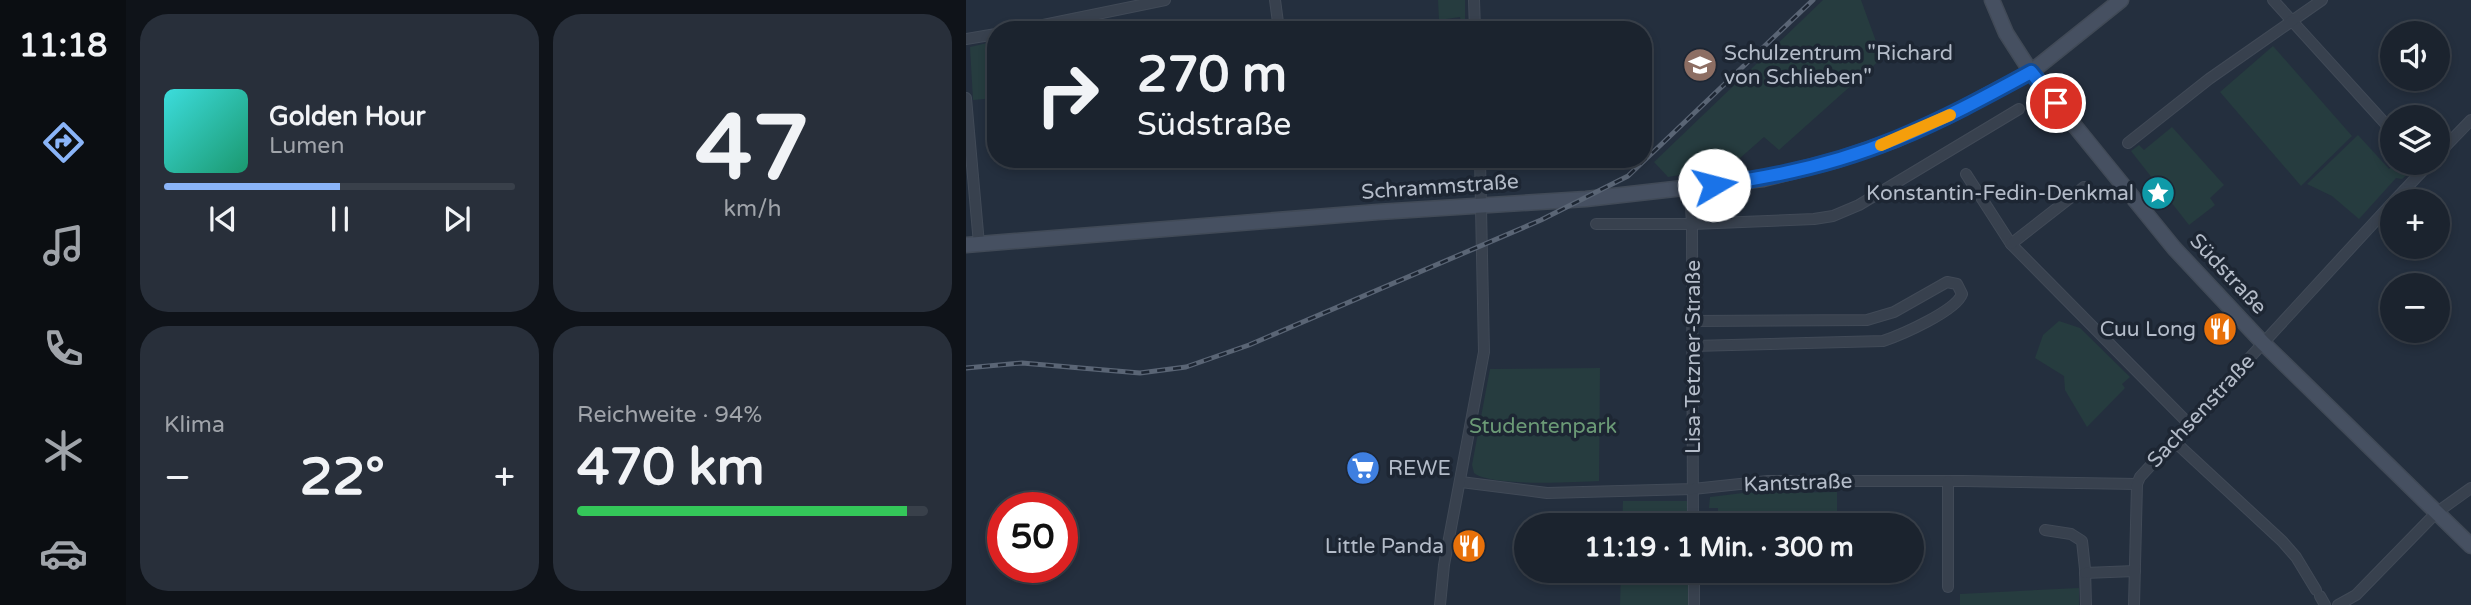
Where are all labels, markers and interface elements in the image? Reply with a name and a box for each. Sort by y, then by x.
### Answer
map controls [2380,21,2450,343]
button: sound [2380,21,2450,91]
text: 11:18 [19,27,107,65]
place label: Schulzentrum "Richard von Schlieben" [1724,41,1953,90]
text: 270 m [1137,46,1287,105]
school or university icon: Schulzentrum "Richard von Schlieben" [1681,46,1719,84]
icon: right [1022,49,1113,140]
pin [2026,73,2086,133]
icon: arrive [2037,84,2075,122]
text: 47 [695,94,810,204]
text: Golden Hour [269,101,426,132]
button: layers [2380,105,2450,175]
text: Südstraße [1137,106,1291,144]
icon: directions [39,118,88,167]
text: Lumen [269,132,344,160]
position arrow [1677,148,1751,222]
street label: Schrammstraße [1360,169,1520,205]
place icon: Konstantin-Fedin-Denkmal [2139,174,2177,212]
place label: Konstantin-Fedin-Denkmal [1866,181,2134,206]
button: + [2380,189,2450,259]
text: km/h [724,195,781,223]
icon: previous [204,200,242,238]
icon: pause [321,200,359,238]
icon: next [438,200,476,238]
icon: music [39,221,88,270]
street label: Südstraße [2184,228,2272,320]
street label: Lisa-Tetzner-Straße [1681,260,1706,454]
button: − [2380,273,2450,343]
restaurant icon: Cuu Long [2201,310,2239,348]
place label: Cuu Long [2100,317,2196,342]
icon: phone [39,324,88,373]
street label: Sachsenstraße [2142,349,2260,473]
text: Reichweite · 94% [577,401,762,429]
text: Klima [164,411,225,439]
park label: Studentenpark [1469,414,1617,439]
icon: climate [39,426,88,475]
text: 470 km [577,436,765,499]
text: 22° [300,446,385,509]
supermarket icon: REWE [1344,449,1382,487]
text: − [164,455,191,501]
text: + [494,455,515,501]
place label: REWE [1388,456,1451,481]
street label: Kantstraße [1743,469,1853,497]
speed limit sign: 50 [987,492,1078,583]
restaurant icon: Little Panda [1450,527,1488,565]
icon: car [39,529,88,578]
text: 11:19 · 1 Min. · 300 m [1584,532,1854,563]
place label: Little Panda [1325,534,1444,559]

